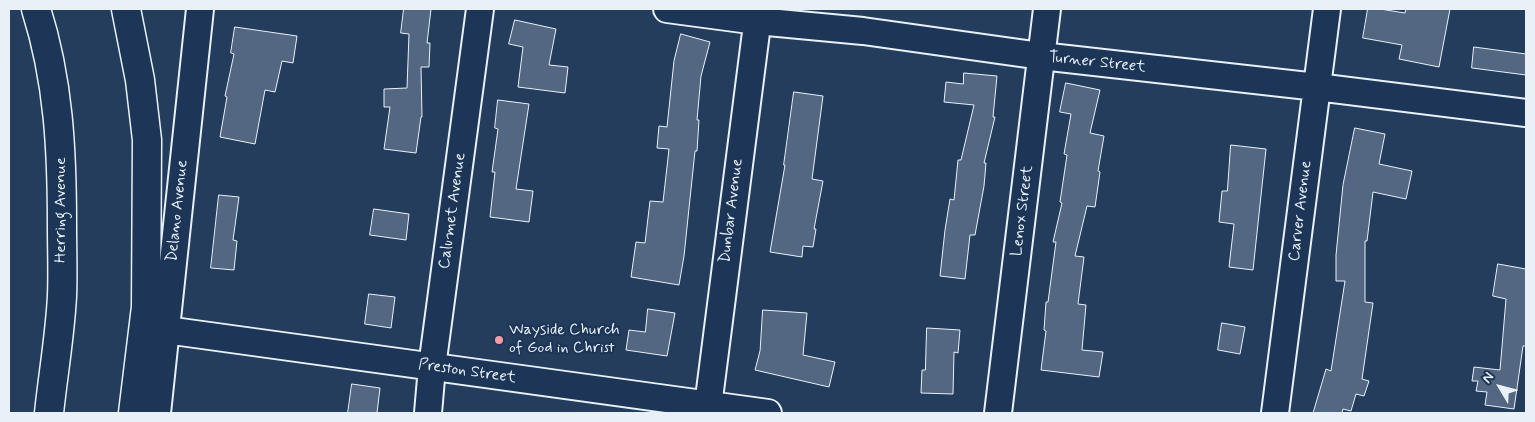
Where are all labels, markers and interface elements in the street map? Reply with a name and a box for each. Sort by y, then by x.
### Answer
street label: Turner Street [1048,48,1146,78]
street label: Calumet Avenue [435,152,471,270]
street label: Herring Avenue [52,157,72,263]
street label: Dunbar Avenue [716,158,748,264]
street label: Delano Avenue [163,159,193,263]
street label: Carver Avenue [1285,160,1317,262]
street label: Lenox Street [1008,165,1038,257]
place label: Wayside Church of God in Christ [509,321,620,359]
marker: Wayside Church of God in Christ [493,334,505,346]
street label: Preston Street [417,356,517,388]
north arrow [1475,362,1525,412]
text: N [1478,369,1498,387]

